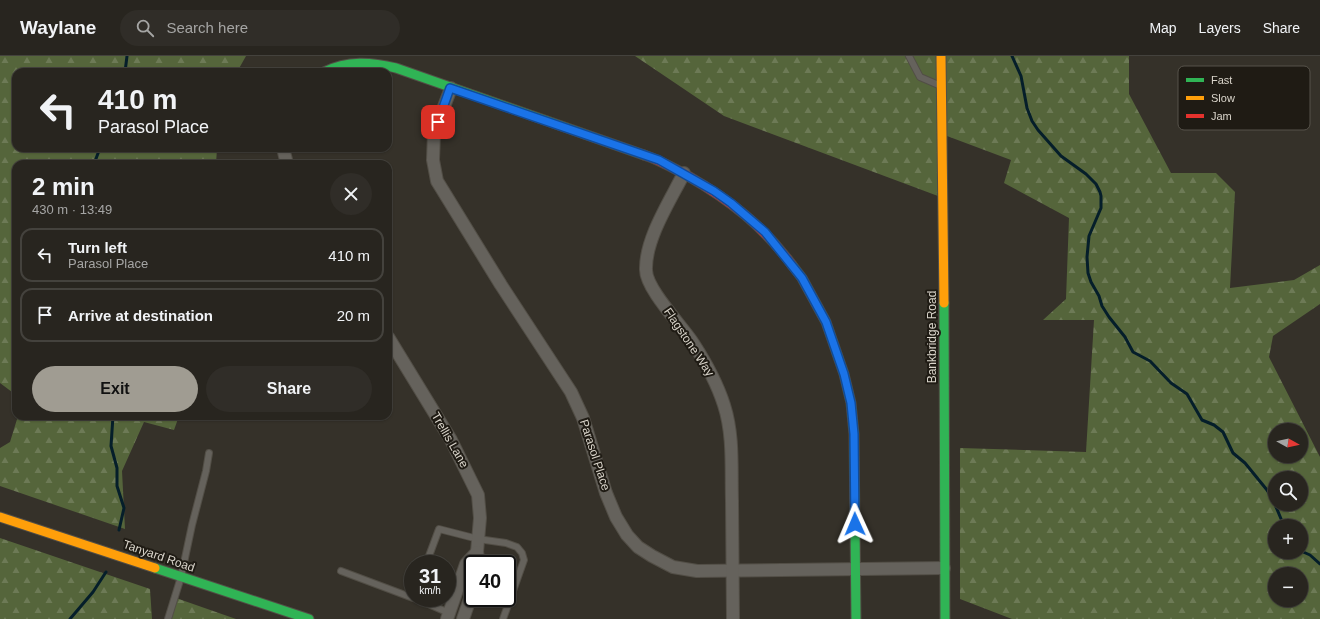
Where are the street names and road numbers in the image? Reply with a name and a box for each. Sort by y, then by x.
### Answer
street label: Bankbridge Road [925,291,939,383]
street label: Flagstone Way [661,305,717,379]
street label: Trellis Lane [429,410,472,470]
street label: Parasol Place [577,418,613,493]
street label: Tanyard Road [121,537,197,575]

